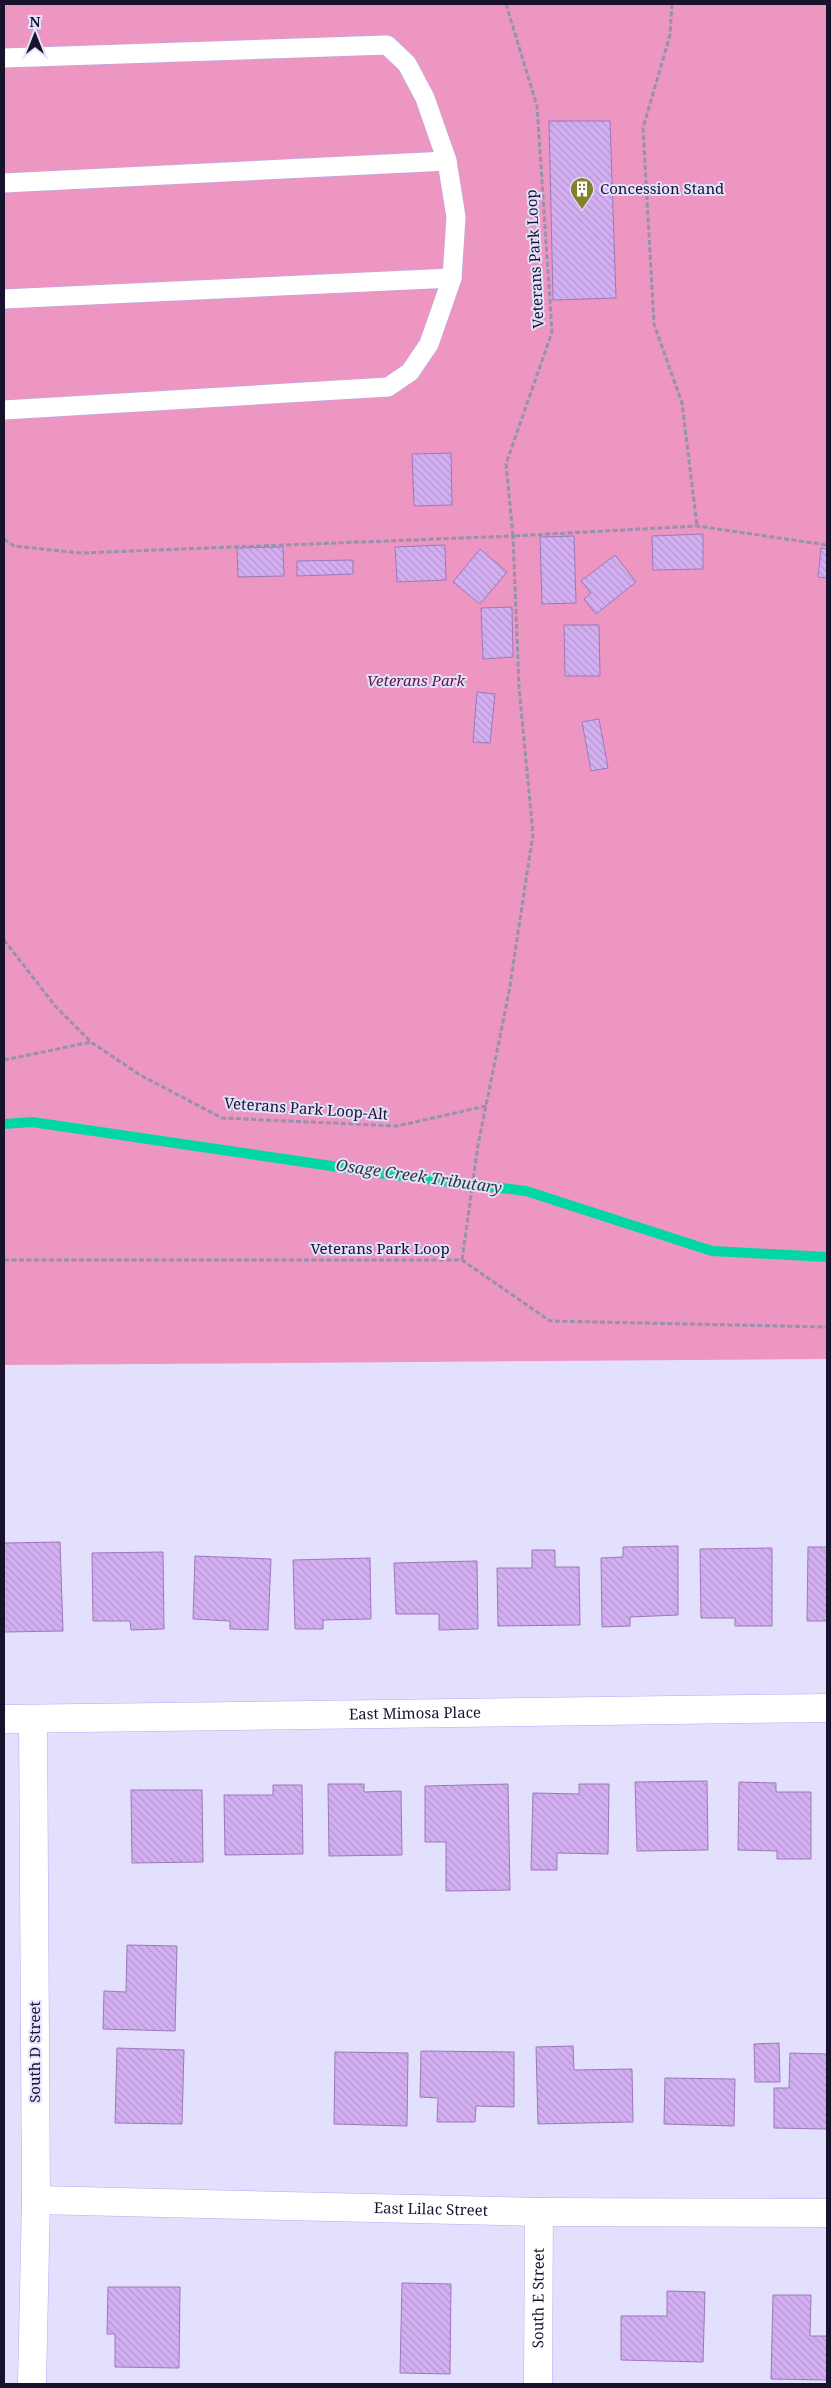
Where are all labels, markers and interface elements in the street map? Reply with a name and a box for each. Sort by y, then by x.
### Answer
north arrow [10,10,60,60]
text: N [29,12,41,31]
building icon: Concession Stand [569,176,595,210]
place label: Concession Stand [600,178,724,198]
street label: Veterans Park Loop [520,189,548,329]
park label: Veterans Park [367,670,466,690]
street label: Veterans Park Loop-Alt [223,1092,389,1124]
water label: Osage Creek Tributary [334,1153,504,1199]
street label: Veterans Park Loop [310,1238,450,1258]
street label: East Mimosa Place [349,1702,481,1723]
street label: South D Street [24,2001,44,2103]
street label: East Lilac Street [374,2197,488,2220]
street label: South E Street [527,2248,548,2348]

